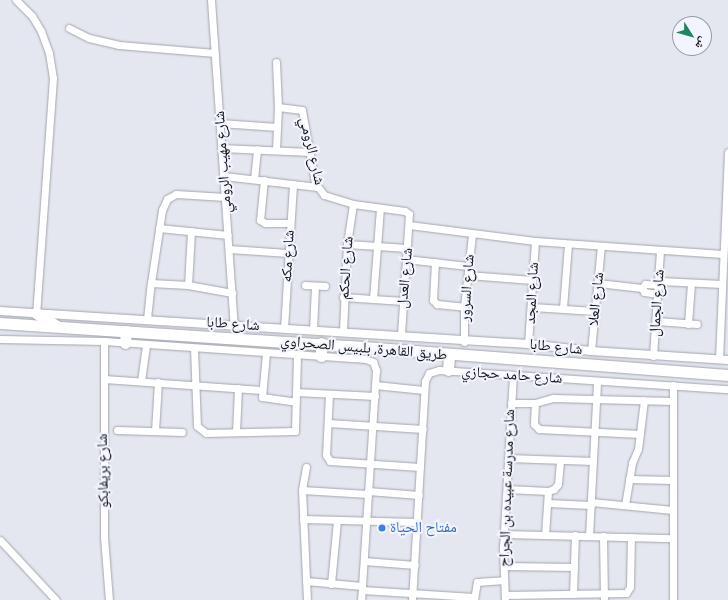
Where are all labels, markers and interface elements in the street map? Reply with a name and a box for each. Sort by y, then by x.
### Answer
north arrow [672,16,712,56]
text: ش [692,34,710,51]
street label: شارع مهيب الرومي [210,110,236,214]
street label: شارع الرومي [295,115,329,187]
street label: شارع مكه [278,229,298,283]
street label: شارع الحكم [335,236,357,300]
street label: شارع العدل [393,247,417,309]
street label: شارع السرور [456,254,478,322]
street label: شارع المجد [521,262,543,324]
street label: شارع الجمال [646,269,668,337]
street label: شارع العلا [584,271,608,327]
street label: شارع طابا [206,313,260,335]
street label: طريق القاهرة, بلبيس الصحراوي [280,332,448,364]
street label: شارع طابا [528,335,584,359]
street label: شارع حامد حجازي [461,362,563,388]
street label: شارع مدرسة عبيده بن الجراح [495,409,519,567]
street label: شارع بريفابكو [93,433,113,509]
place label: مفتاح الحياة [390,519,457,537]
marker: مفتاح الحياة [377,523,387,533]

